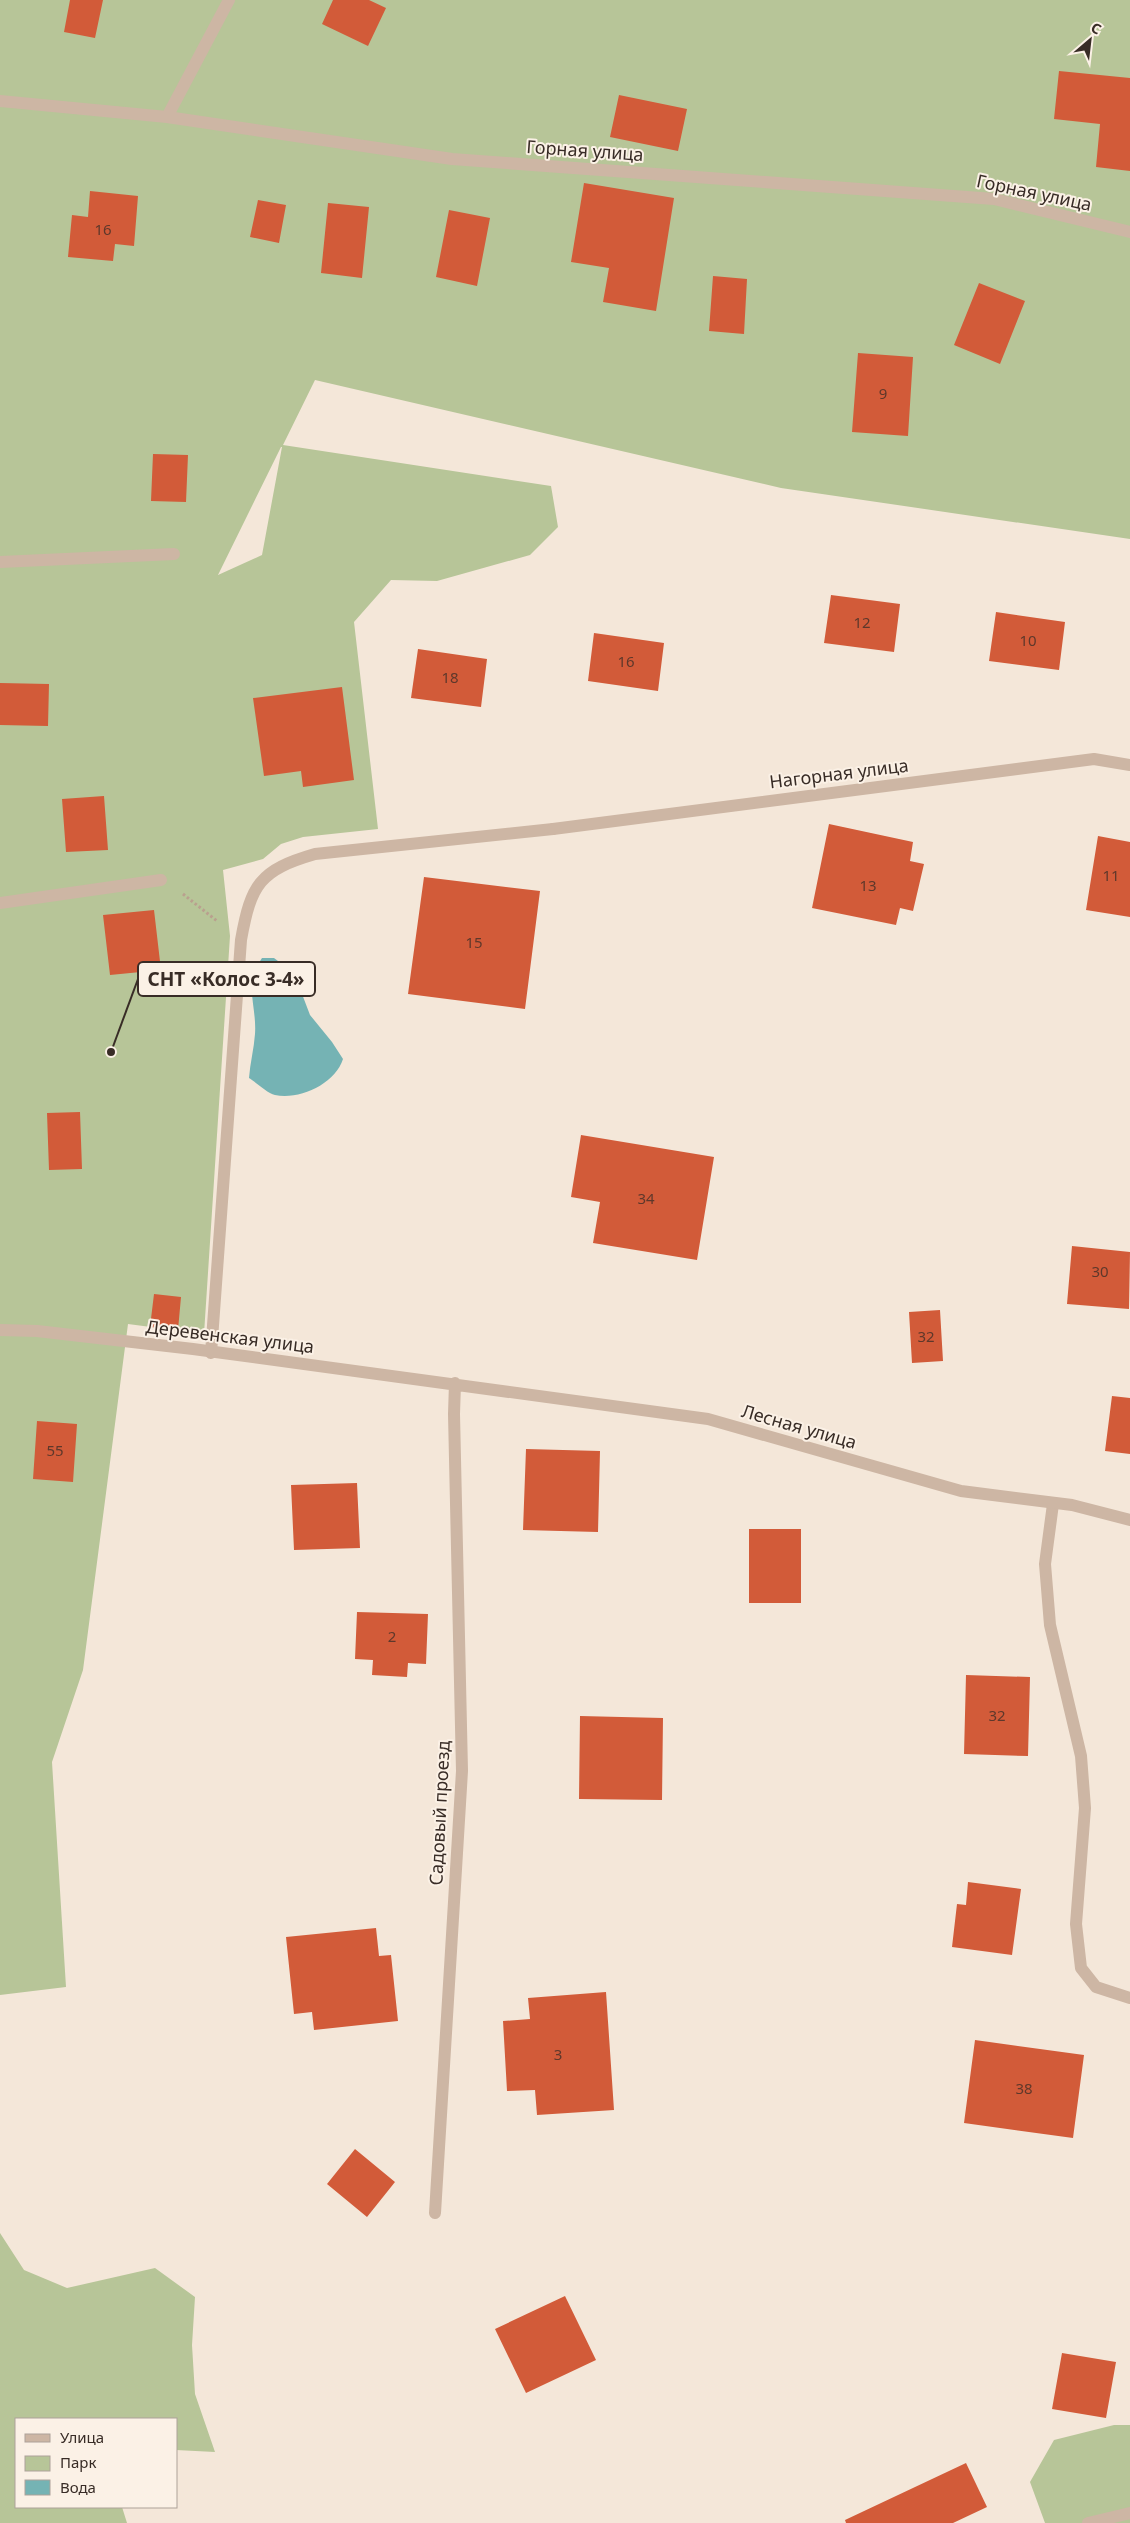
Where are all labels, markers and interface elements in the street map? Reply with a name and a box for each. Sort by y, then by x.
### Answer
north arrow [1065,15,1115,65]
text: С [1088,18,1105,39]
street label: Горная улица [526,134,644,166]
street label: Горная улица [974,168,1094,216]
house number: 16 [94,219,112,239]
house number: 9 [879,383,887,403]
house number: 12 [853,612,871,632]
house number: 10 [1019,630,1037,650]
house number: 16 [617,651,635,671]
house number: 18 [441,667,459,687]
street label: Нагорная улица [768,753,910,793]
house number: 11 [1102,865,1120,885]
house number: 13 [859,875,877,895]
house number: 15 [465,932,483,952]
callout: СНТ «Колос 3-4» [138,962,315,996]
text: СНТ «Колос 3-4» [147,966,305,992]
house number: 34 [637,1188,655,1208]
house number: 30 [1091,1261,1109,1281]
street label: Деревенская улица [145,1314,316,1358]
house number: 32 [917,1326,935,1346]
street label: Лесная улица [739,1398,860,1454]
house number: 55 [46,1440,64,1460]
house number: 2 [388,1626,396,1646]
house number: 32 [988,1705,1006,1725]
street label: Садовый проезд [423,1740,455,1886]
house number: 3 [554,2044,562,2064]
house number: 38 [1015,2078,1033,2098]
legend [15,2418,178,2508]
text: Улица [60,2427,104,2447]
text: Парк [60,2452,96,2472]
text: Вода [60,2477,96,2497]

